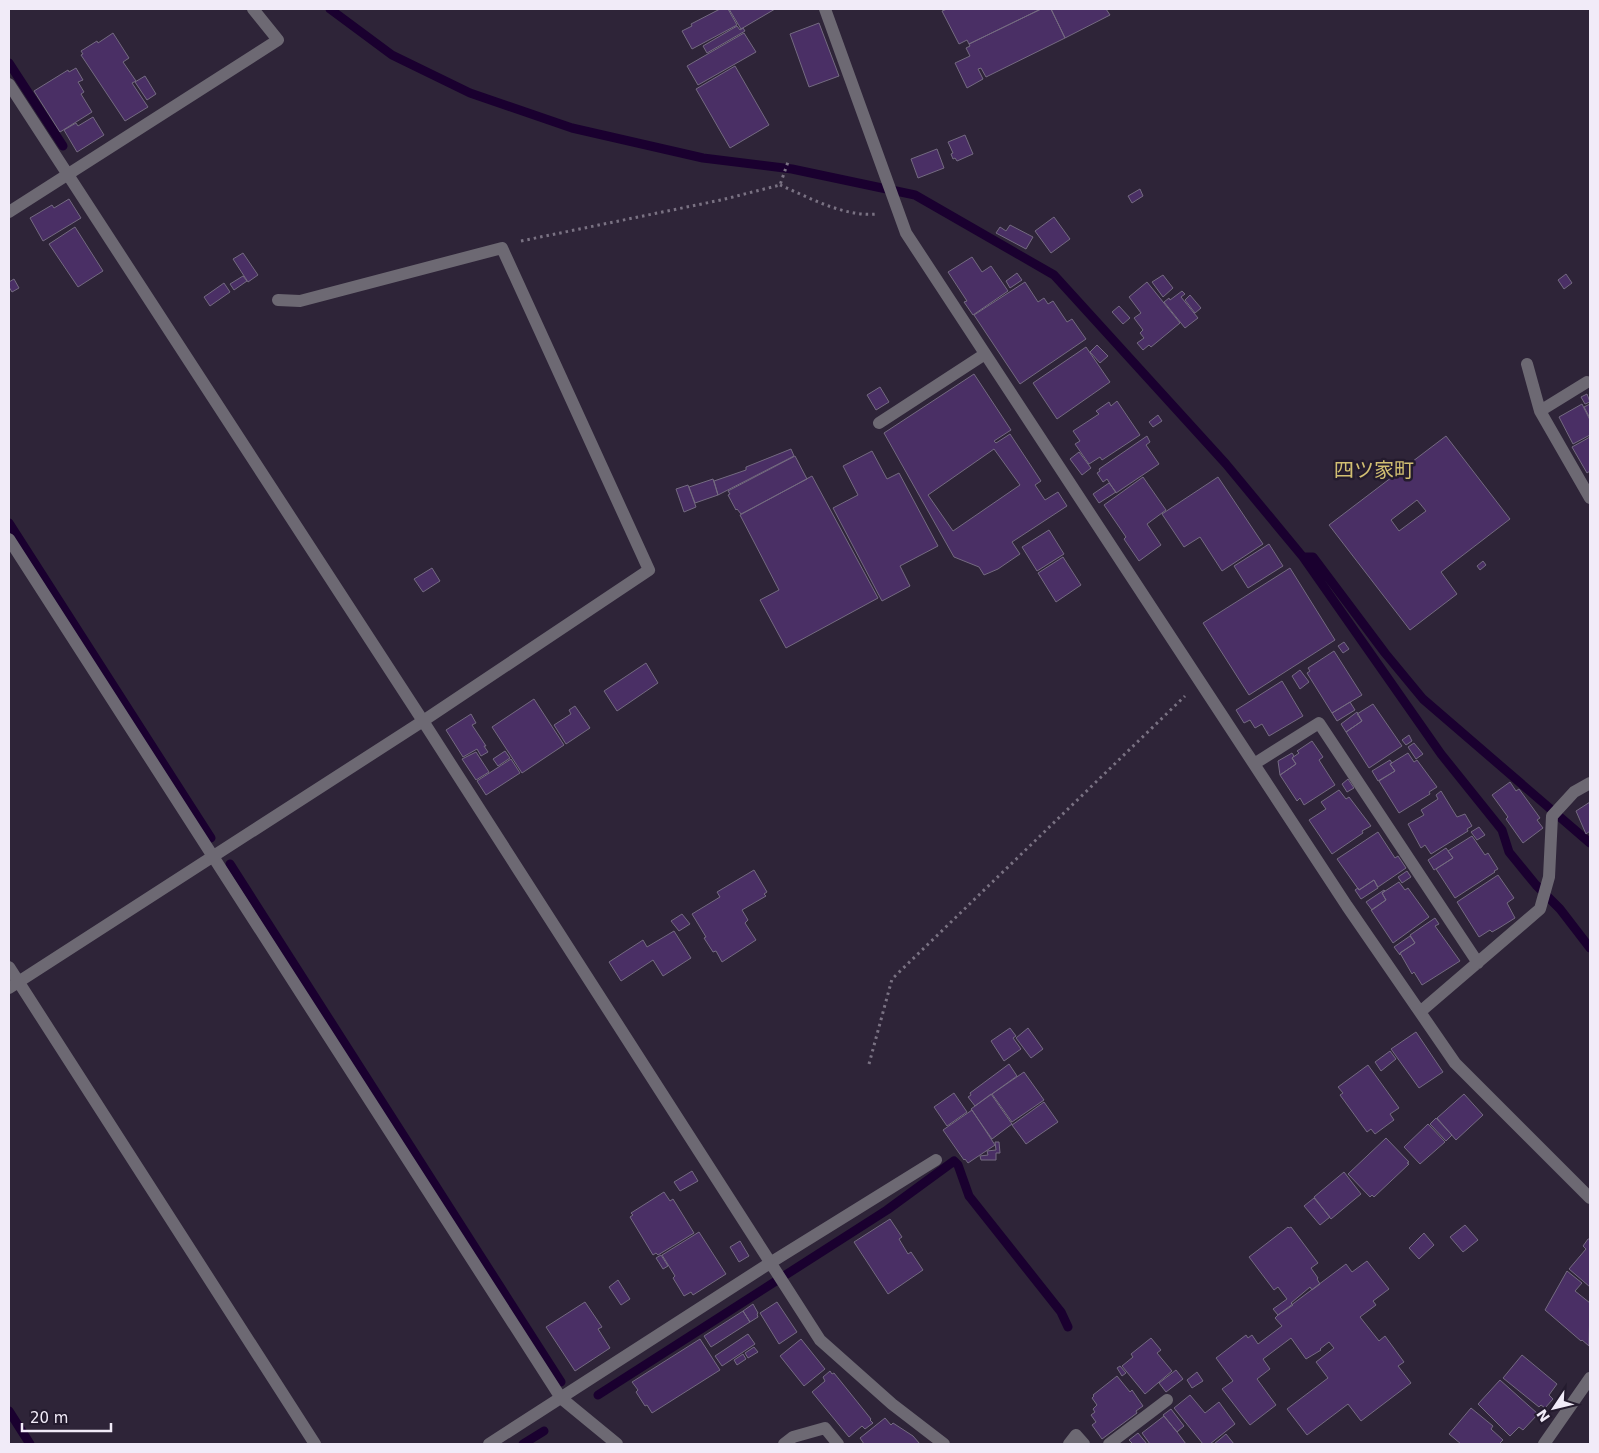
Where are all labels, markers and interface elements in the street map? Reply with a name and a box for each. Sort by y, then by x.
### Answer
district label: 四ツ家町 [1334,458,1414,482]
north arrow [1529,1383,1579,1433]
scale bar [22,1400,111,1432]
text: N [1533,1406,1553,1425]
text: 20 m [30,1409,68,1427]

